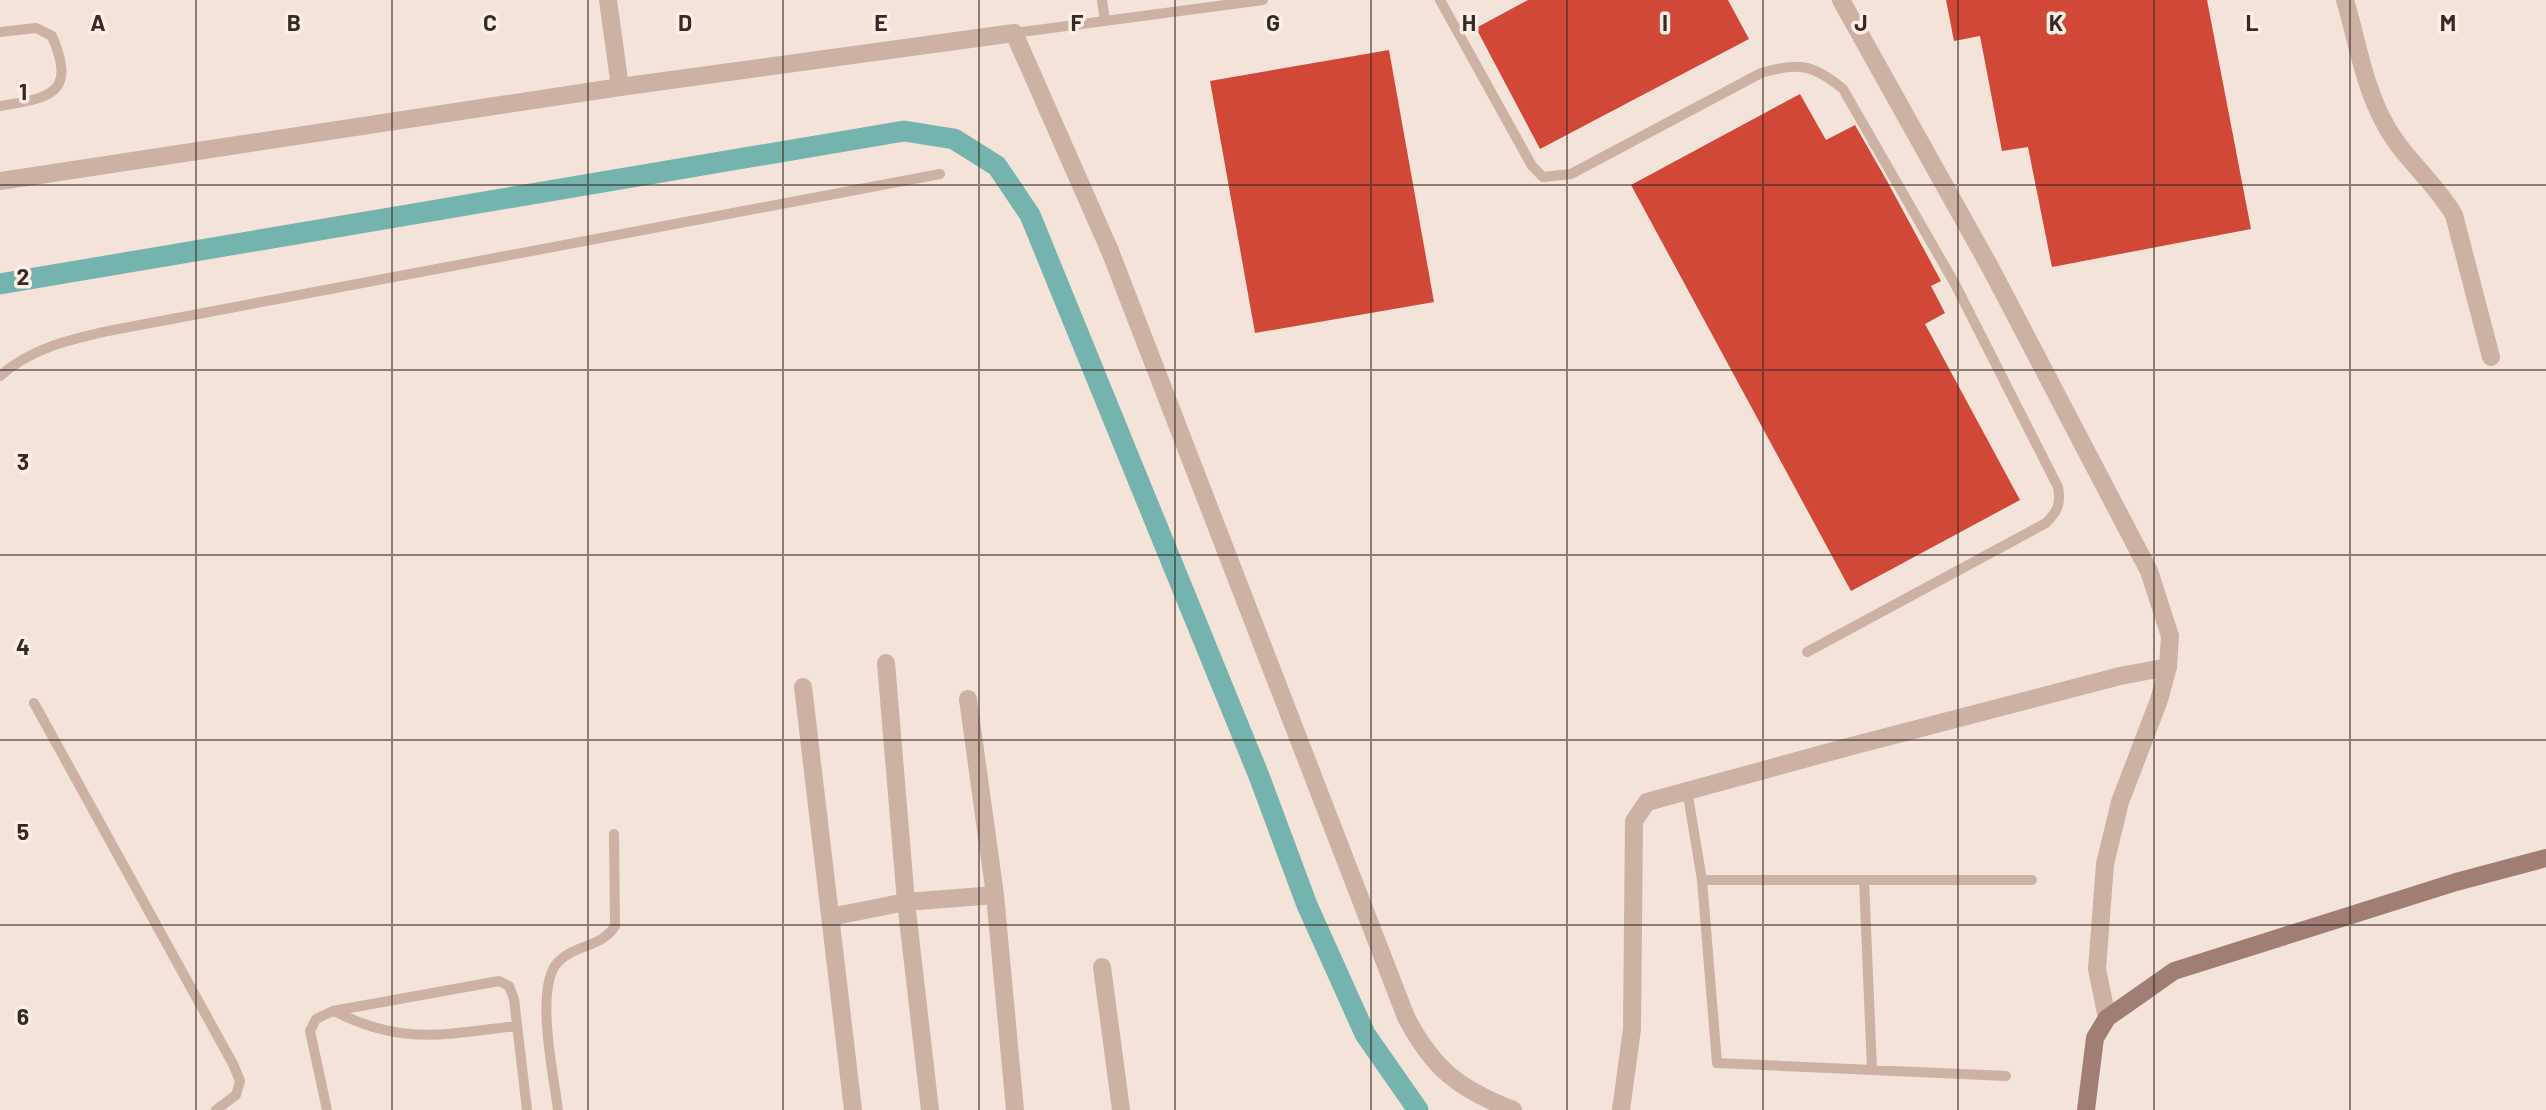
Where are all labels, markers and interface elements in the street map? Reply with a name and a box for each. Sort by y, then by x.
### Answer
text: A [90,8,106,36]
text: B [287,8,301,36]
text: C [483,8,497,36]
text: D [678,8,692,36]
text: E [874,8,888,36]
text: F [1071,8,1084,36]
text: G [1266,8,1280,36]
text: H [1462,8,1476,36]
text: I [1662,8,1668,36]
text: J [1854,8,1868,36]
text: K [2049,8,2063,36]
text: L [2245,8,2259,36]
text: M [2440,8,2456,36]
text: 1 [19,77,27,105]
text: 2 [17,262,29,290]
text: 3 [17,447,29,475]
text: 4 [16,632,30,660]
text: 5 [17,817,29,845]
text: 6 [17,1002,29,1030]

